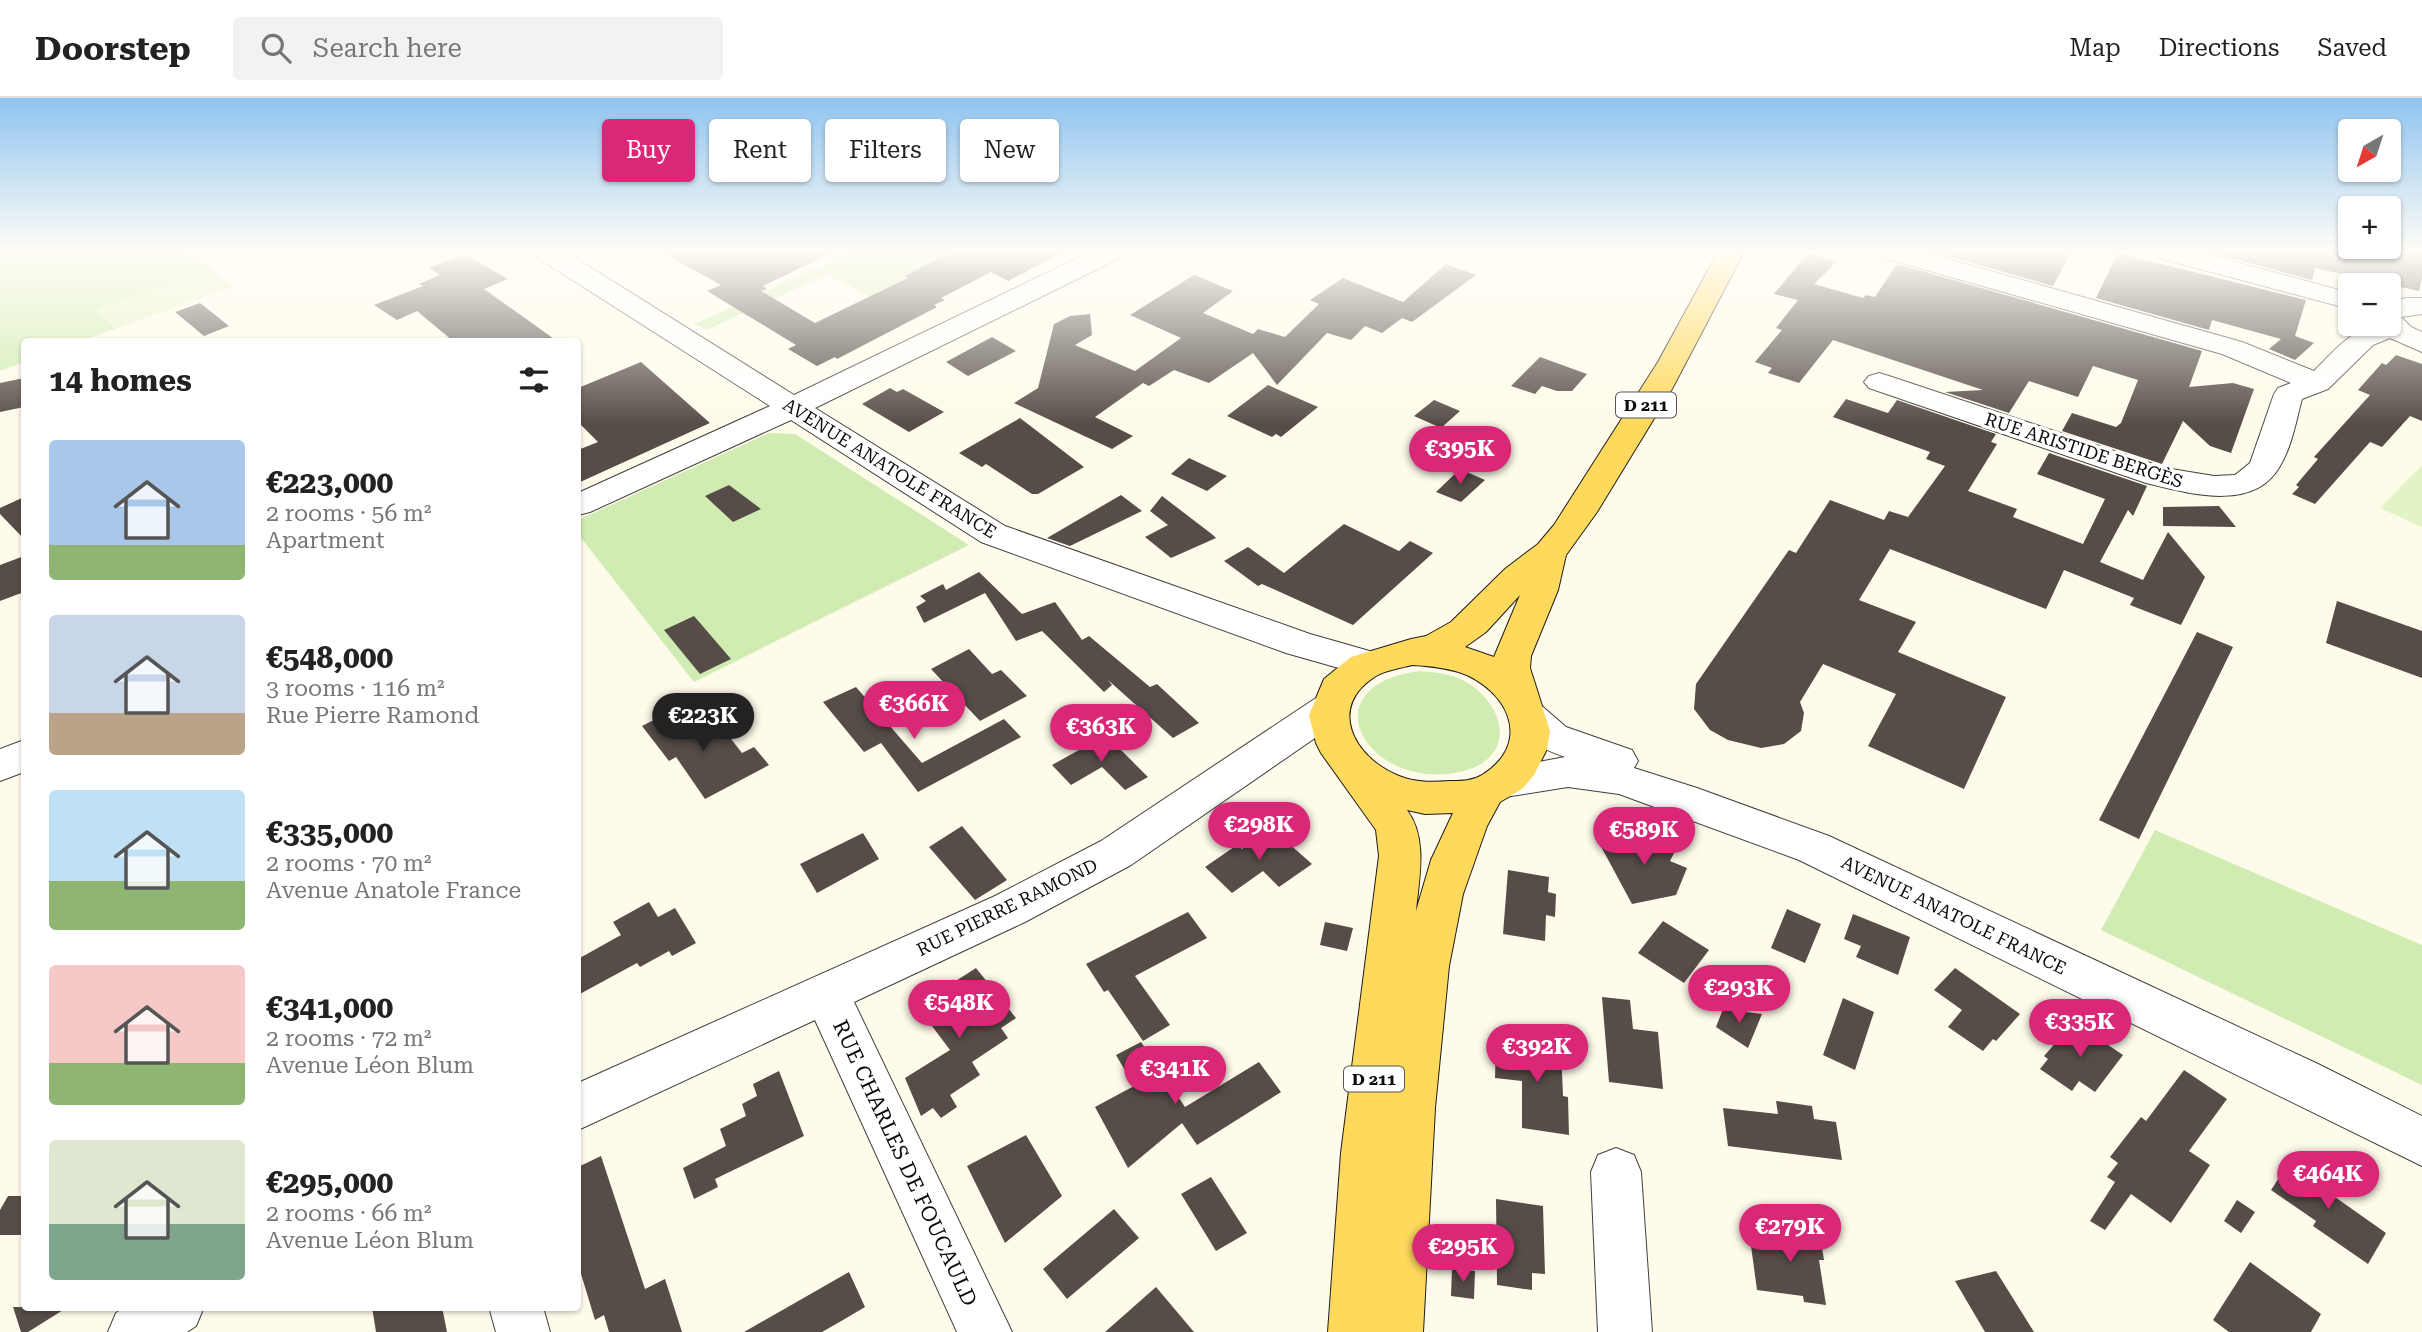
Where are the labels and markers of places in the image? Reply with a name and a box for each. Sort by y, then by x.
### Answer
pin: €395K [1411,426,1509,486]
pin: €366K [865,682,963,741]
pin: €223K [654,694,752,753]
pin: €363K [1052,704,1150,764]
pin: €298K [1210,802,1308,862]
pin: €589K [1595,808,1693,867]
pin: €293K [1690,965,1788,1025]
pin: €548K [910,981,1008,1040]
pin: €335K [2031,1000,2129,1059]
pin: €392K [1488,1024,1586,1084]
pin: €341K [1126,1046,1224,1106]
pin: €464K [2279,1152,2377,1211]
pin: €279K [1741,1204,1839,1264]
pin: €295K [1414,1224,1512,1284]

